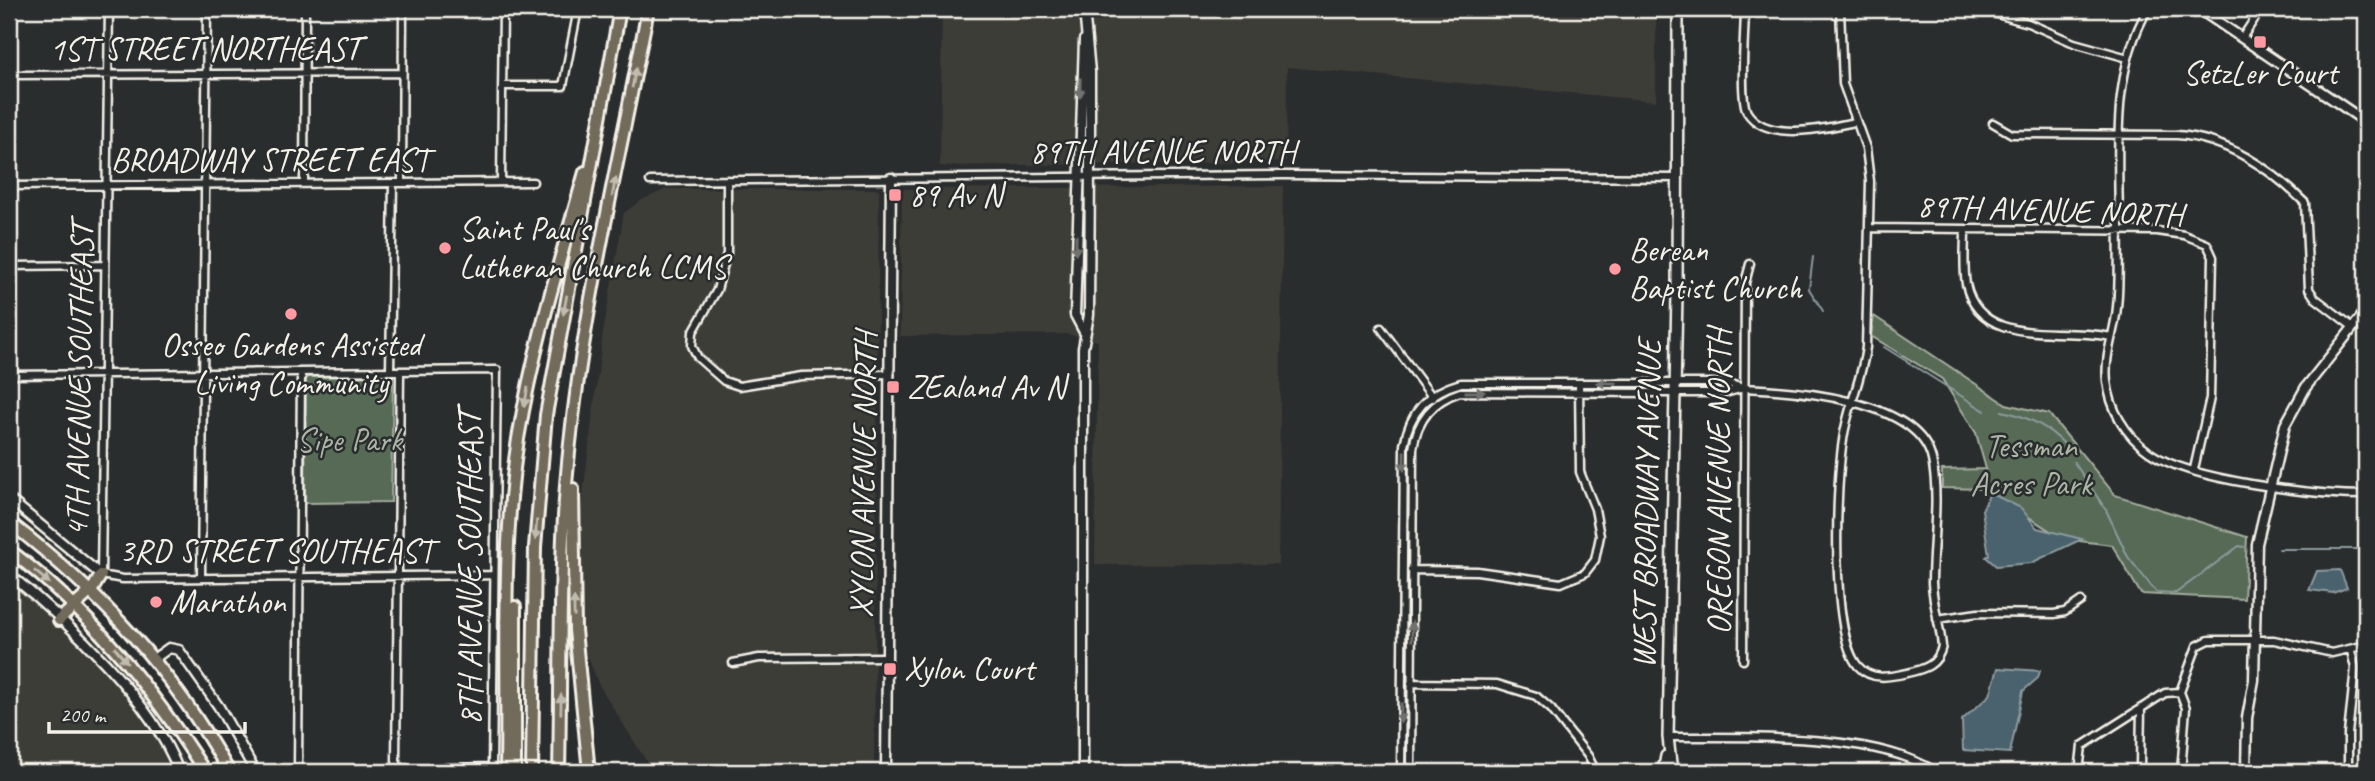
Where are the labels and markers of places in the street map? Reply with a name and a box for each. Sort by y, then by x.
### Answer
marker: SetzLer Court [2252,34,2268,50]
place label: SetzLer Court [2183,52,2340,94]
place label: 89 Av N [909,174,1007,216]
marker: 89 Av N [887,187,903,203]
place label: Saint Paul's Lutheran Church LCMS [459,208,733,288]
place label: Berean Baptist Church [1629,229,1804,309]
marker: Saint Paul's Lutheran Church LCMS [437,240,453,256]
marker: Berean Baptist Church [1607,261,1623,277]
marker: Osseo Gardens Assisted Living Community [283,306,299,322]
place label: Osseo Gardens Assisted Living Community [161,324,426,404]
place label: ZEaland Av N [907,366,1070,408]
marker: ZEaland Av N [885,379,901,395]
place label: Marathon [170,581,287,623]
marker: Marathon [148,594,164,610]
place label: Xylon Court [904,648,1038,690]
marker: Xylon Court [882,661,898,677]

